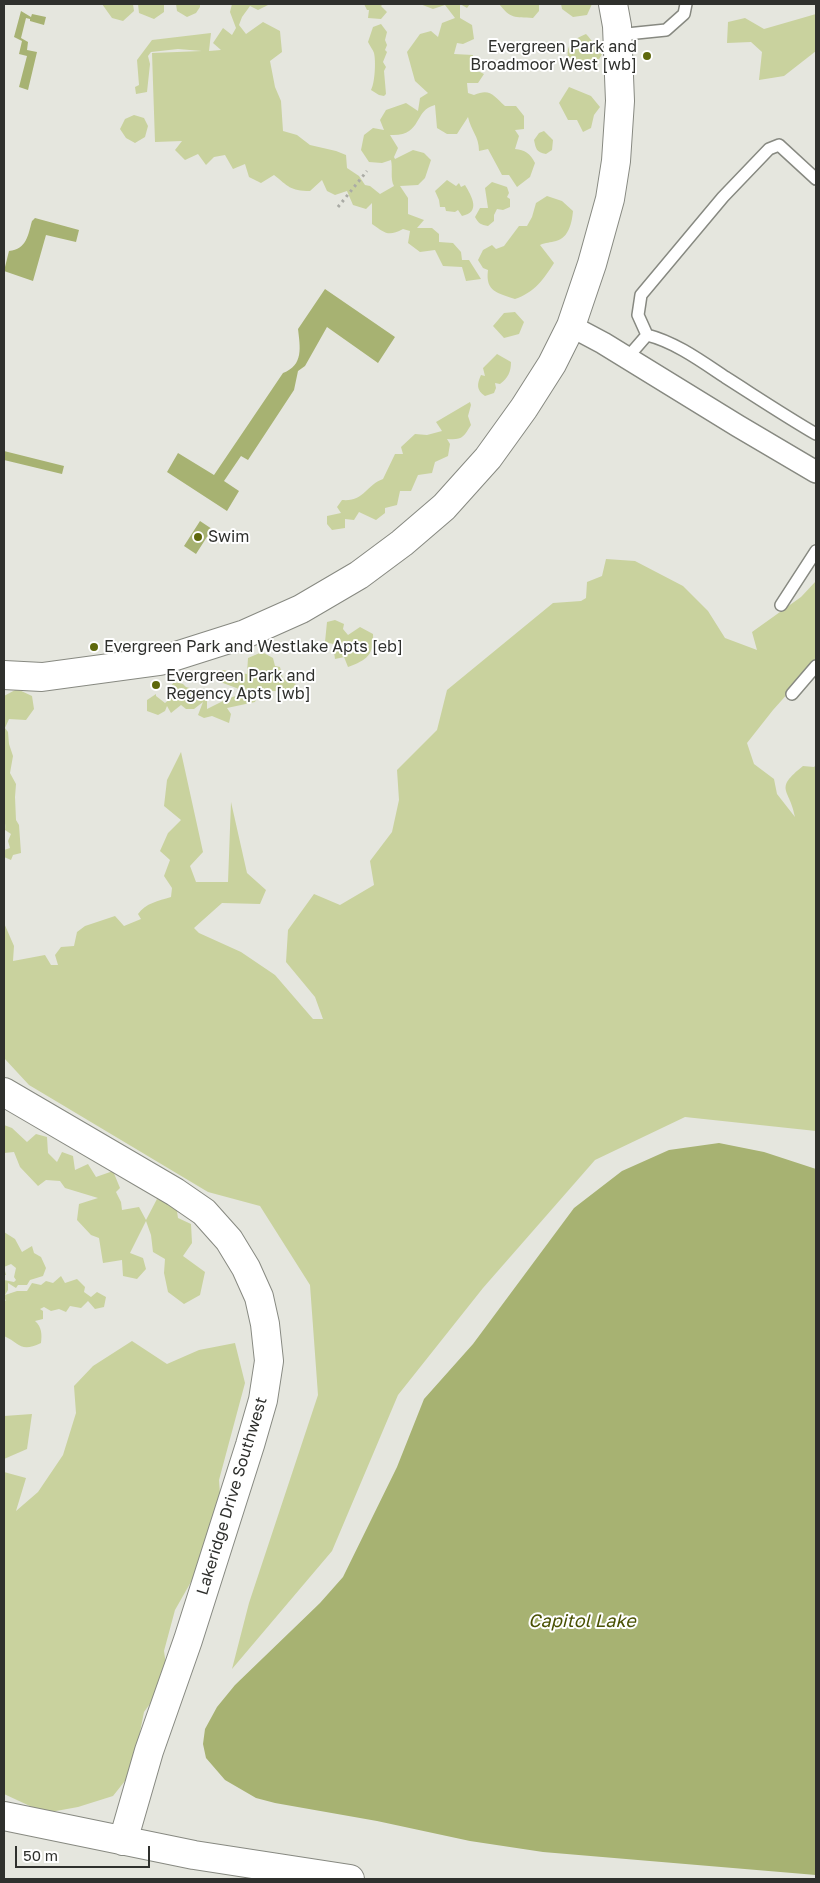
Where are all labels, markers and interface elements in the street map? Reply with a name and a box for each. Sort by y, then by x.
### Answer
place label: Evergreen Park and Broadmoor West [wb] [470,37,637,75]
marker: Evergreen Park and Broadmoor West [wb] [641,50,653,62]
place label: Swim [208,527,249,547]
marker: Swim [192,531,204,543]
place label: Evergreen Park and Westlake Apts [eb] [104,637,403,657]
marker: Evergreen Park and Westlake Apts [eb] [88,641,100,653]
place label: Evergreen Park and Regency Apts [wb] [166,666,315,704]
marker: Evergreen Park and Regency Apts [wb] [150,679,162,691]
street label: Lakeridge Drive Southwest [193,1395,271,1597]
water label: Capitol Lake [528,1610,636,1632]
scale bar [18,1836,152,1868]
text: 50 m [23,1846,58,1864]

